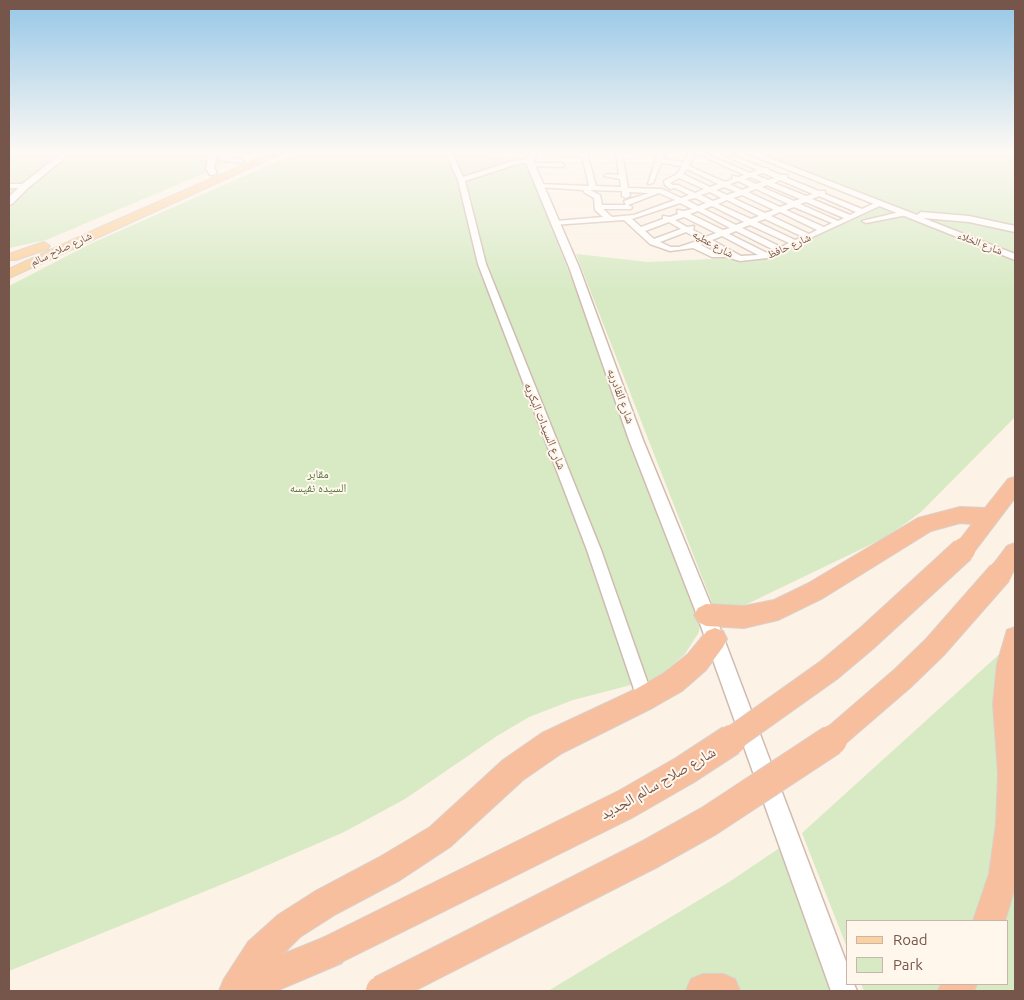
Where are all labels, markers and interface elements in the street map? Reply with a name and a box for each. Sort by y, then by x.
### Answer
street label: شارع عطيه [690,227,736,261]
street label: شارع الخلاء [956,228,1004,258]
street label: شارع صلاح سالم [28,229,94,269]
street label: شارع حافظ [765,231,813,261]
street label: شارع القادريه [604,366,638,426]
street label: شارع السيدات البكريه [521,380,569,472]
park label: مقابر السيده نفيسه [290,467,346,495]
street label: شارع صلاح سالم الجديد [597,743,719,823]
legend [846,920,1009,985]
text: Road [893,931,928,948]
text: Park [893,956,923,973]

